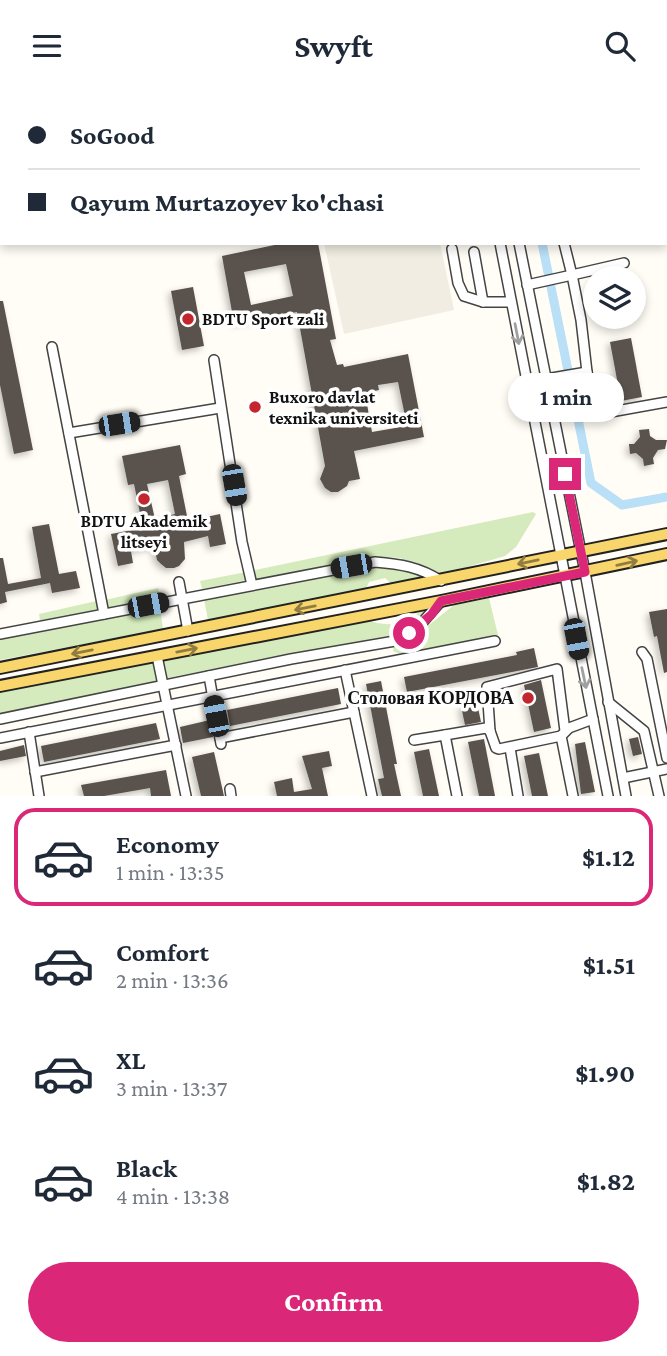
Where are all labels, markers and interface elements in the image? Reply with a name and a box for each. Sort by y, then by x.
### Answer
icon: menu [28,27,66,65]
icon: search [601,27,639,65]
text: Swyft [294,28,373,64]
text: SoGood [70,121,155,150]
text: Qayum Murtazoyev ko'chasi [70,188,384,217]
map controls [583,266,646,329]
button: layers [583,266,646,329]
place label: BDTU Sport zali [202,309,325,329]
marker: BDTU Sport zali [180,311,196,327]
one-way arrow [511,322,525,345]
callout: 1 min [507,373,623,421]
text: 1 min [540,384,592,410]
place label: Buxoro davlat texnika universiteti [269,387,419,428]
marker: Buxoro davlat texnika universiteti [247,399,263,415]
car [97,410,142,438]
route end [549,458,581,490]
car [221,462,248,508]
marker: BDTU Akademik litseyi [136,491,152,507]
place label: BDTU Akademik litseyi [81,511,208,552]
car [329,552,374,580]
one-way arrow [615,555,638,569]
one-way arrow [517,556,540,570]
car [126,591,171,619]
one-way arrow [294,602,317,615]
car [562,616,591,662]
route start [393,617,425,649]
one-way arrow [175,642,198,656]
one-way arrow [71,646,94,659]
one-way arrow [578,666,592,689]
place label: Столовая КОРДОВА [347,688,514,708]
marker: Столовая КОРДОВА [520,690,536,706]
car [202,693,231,739]
icon: car [32,826,95,889]
text: Economy [116,830,219,859]
text: $1.12 [582,843,635,872]
text: 1 min · 13:35 [116,859,225,885]
icon: car [32,934,95,997]
text: Comfort [116,938,209,967]
text: $1.51 [583,951,635,980]
text: 2 min · 13:36 [116,967,229,993]
icon: car [32,1042,95,1105]
text: XL [116,1046,145,1075]
text: $1.90 [575,1059,635,1088]
text: 3 min · 13:37 [116,1075,227,1101]
icon: car [32,1150,95,1213]
text: Black [116,1154,177,1183]
text: $1.82 [577,1167,635,1196]
text: 4 min · 13:38 [116,1183,230,1209]
button: Confirm [28,1262,639,1342]

